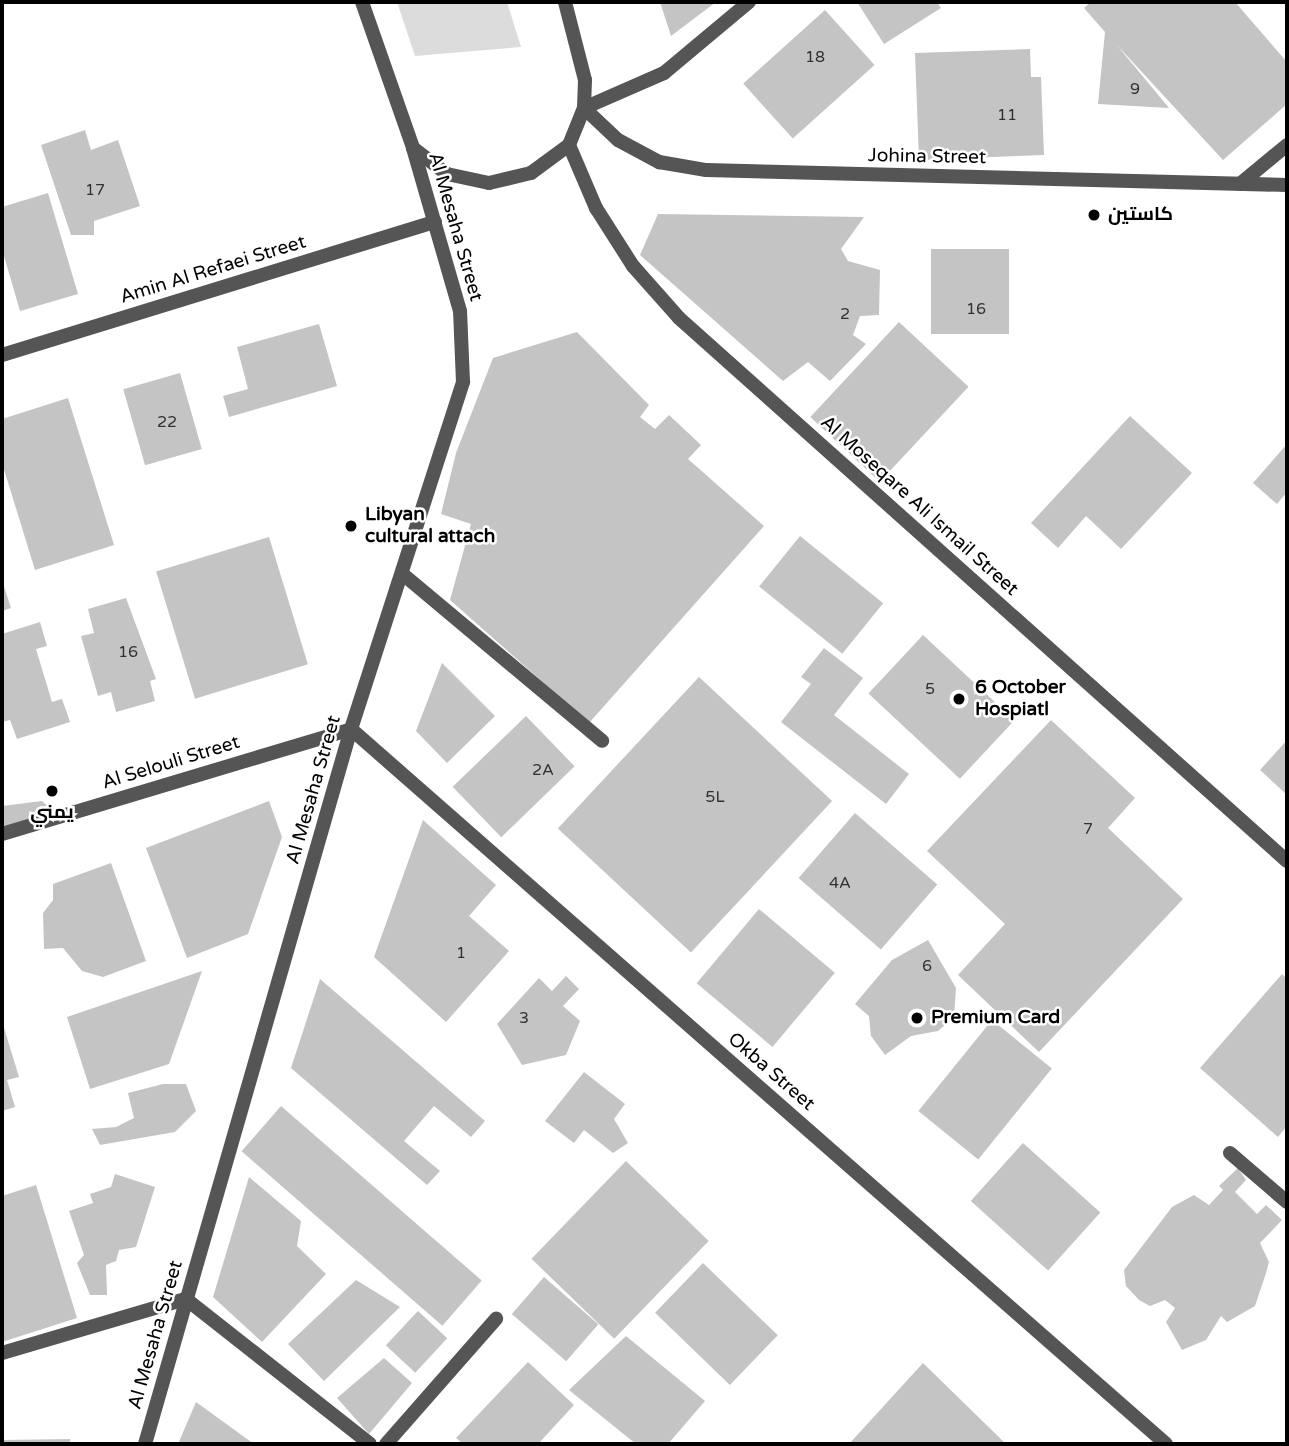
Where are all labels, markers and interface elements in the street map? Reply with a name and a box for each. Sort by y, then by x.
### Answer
house number: 18 [805,47,825,67]
house number: 9 [1130,79,1140,99]
house number: 11 [997,105,1017,125]
street label: Johina Street [868,145,986,169]
street label: Al Mesaha Street [423,150,487,304]
house number: 17 [85,180,105,200]
place label: كاستين [1108,204,1173,226]
marker: كاستين [1086,207,1102,223]
street label: Amin Al Refaei Street [117,231,309,309]
house number: 16 [966,299,986,319]
house number: 2 [840,304,850,324]
street label: Al Moseqare Ali Ismail Street [815,411,1023,601]
house number: 22 [157,412,177,432]
place label: Libyan cultural attach [365,504,495,548]
marker: Libyan cultural attach [343,518,359,534]
house number: 16 [118,642,138,662]
place label: 6 October Hospiatl [975,677,1066,721]
house number: 5 [925,679,935,699]
marker: 6 October Hospiatl [949,689,969,709]
street label: Al Mesaha Street [282,713,346,867]
street label: Al Selouli Street [99,731,243,795]
house number: 2A [532,760,554,780]
marker: يمني [44,783,60,799]
house number: 5L [705,787,725,807]
place label: يمني [30,802,74,824]
house number: 7 [1083,819,1093,839]
house number: 4A [829,873,851,893]
house number: 1 [456,943,466,963]
house number: 6 [922,956,932,976]
place label: Premium Card [931,1007,1060,1029]
house number: 3 [519,1008,529,1028]
marker: Premium Card [909,1010,925,1026]
street label: Okba Street [723,1028,819,1116]
street label: Al Mesaha Street [124,1258,188,1412]

